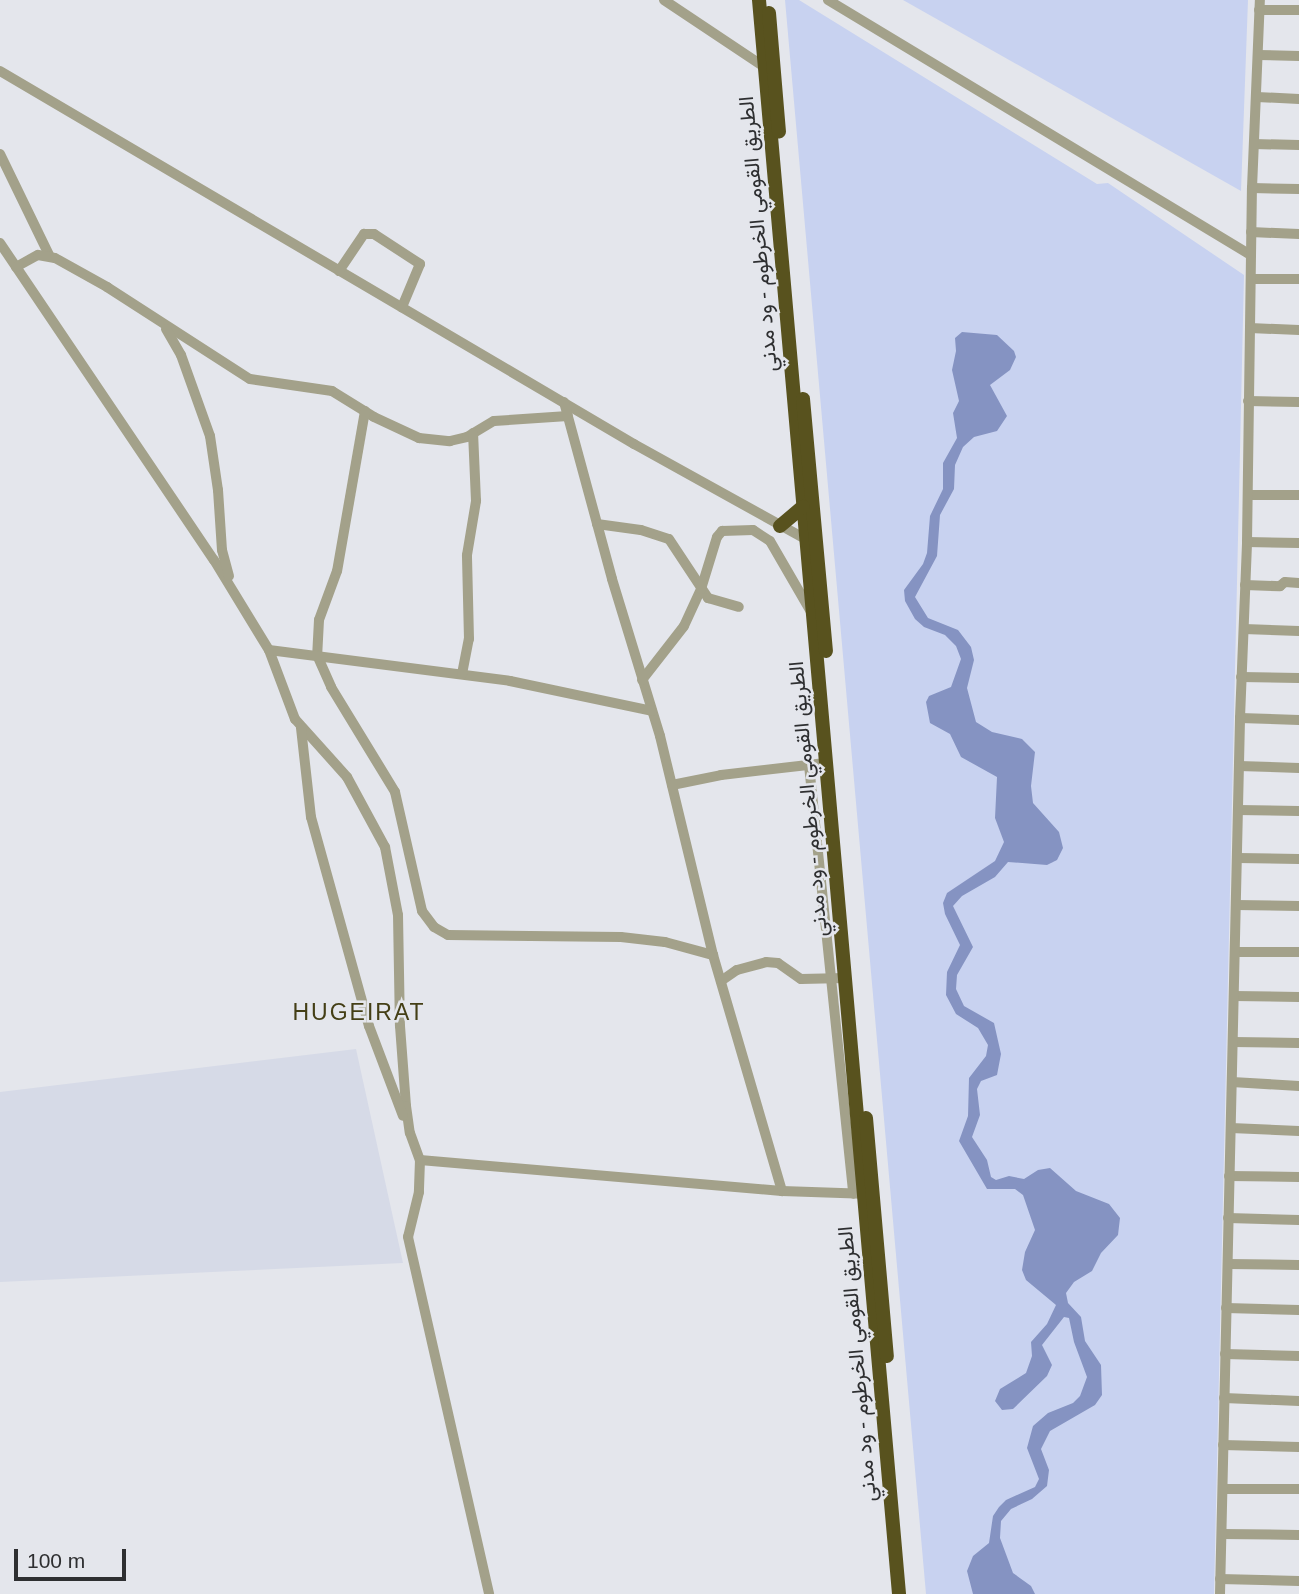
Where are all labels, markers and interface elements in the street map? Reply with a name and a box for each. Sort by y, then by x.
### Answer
street label: الطريق القومي الخرطوم - ود مدني [733,95,783,373]
street label: الطريق القومي الخرطوم - ود مدني [783,660,833,938]
district label: HUGEIRAT [293,998,425,1026]
street label: الطريق القومي الخرطوم - ود مدني [832,1225,882,1503]
scale bar [18,1534,130,1578]
text: 100 m [27,1549,85,1572]

